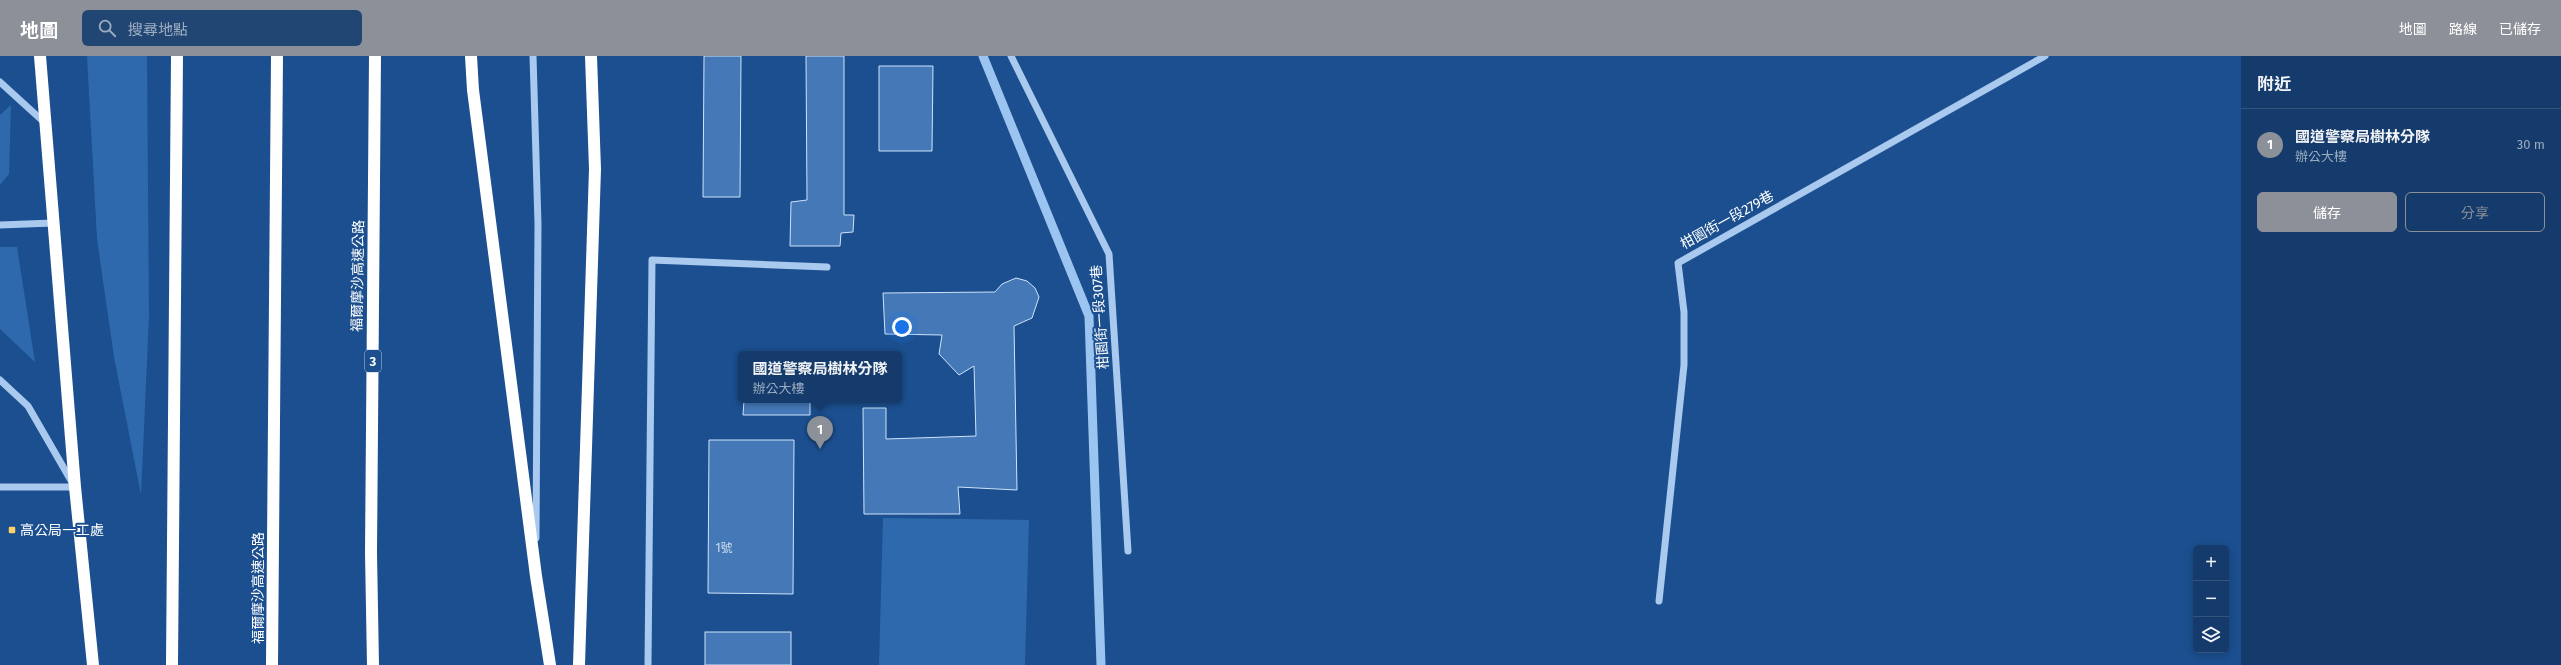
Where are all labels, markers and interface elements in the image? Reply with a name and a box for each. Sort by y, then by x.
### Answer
search box [82,10,362,46]
icon: search [96,17,118,39]
text: 地圖 [20,19,58,42]
text: 搜尋地點 [128,21,188,39]
text: 地圖 [2399,21,2427,38]
text: 路線 [2449,21,2477,38]
text: 已儲存 [2499,21,2541,38]
text: 附近 [2257,74,2291,95]
text: 國道警察局樹林分隊 [2295,128,2430,146]
text: 1 [2267,137,2273,152]
text: 30 m [2517,137,2545,152]
text: 辦公大樓 [2295,149,2347,164]
street label: 柑園街一段279巷 [1677,187,1777,253]
button: 儲存 [2257,192,2397,232]
button: 分享 [2405,192,2545,232]
street label: 福爾摩沙高速公路 [349,220,367,332]
street label: 柑園街一段307巷 [1088,264,1112,370]
your location [892,317,912,337]
road number: 3 [365,350,381,372]
popup [738,351,902,403]
text: 國道警察局樹林分隊 [752,360,888,378]
text: 辦公大樓 [752,381,805,396]
pin: 1 [807,416,833,449]
place label: 高公局一工處 [20,522,104,539]
marker: 高公局一工處 [7,525,17,535]
street label: 福爾摩沙高速公路 [250,532,267,644]
house number: 1號 [715,541,733,555]
map controls [2193,545,2229,653]
button: + [2193,545,2229,581]
button: − [2193,581,2229,617]
button: layers [2193,617,2229,653]

